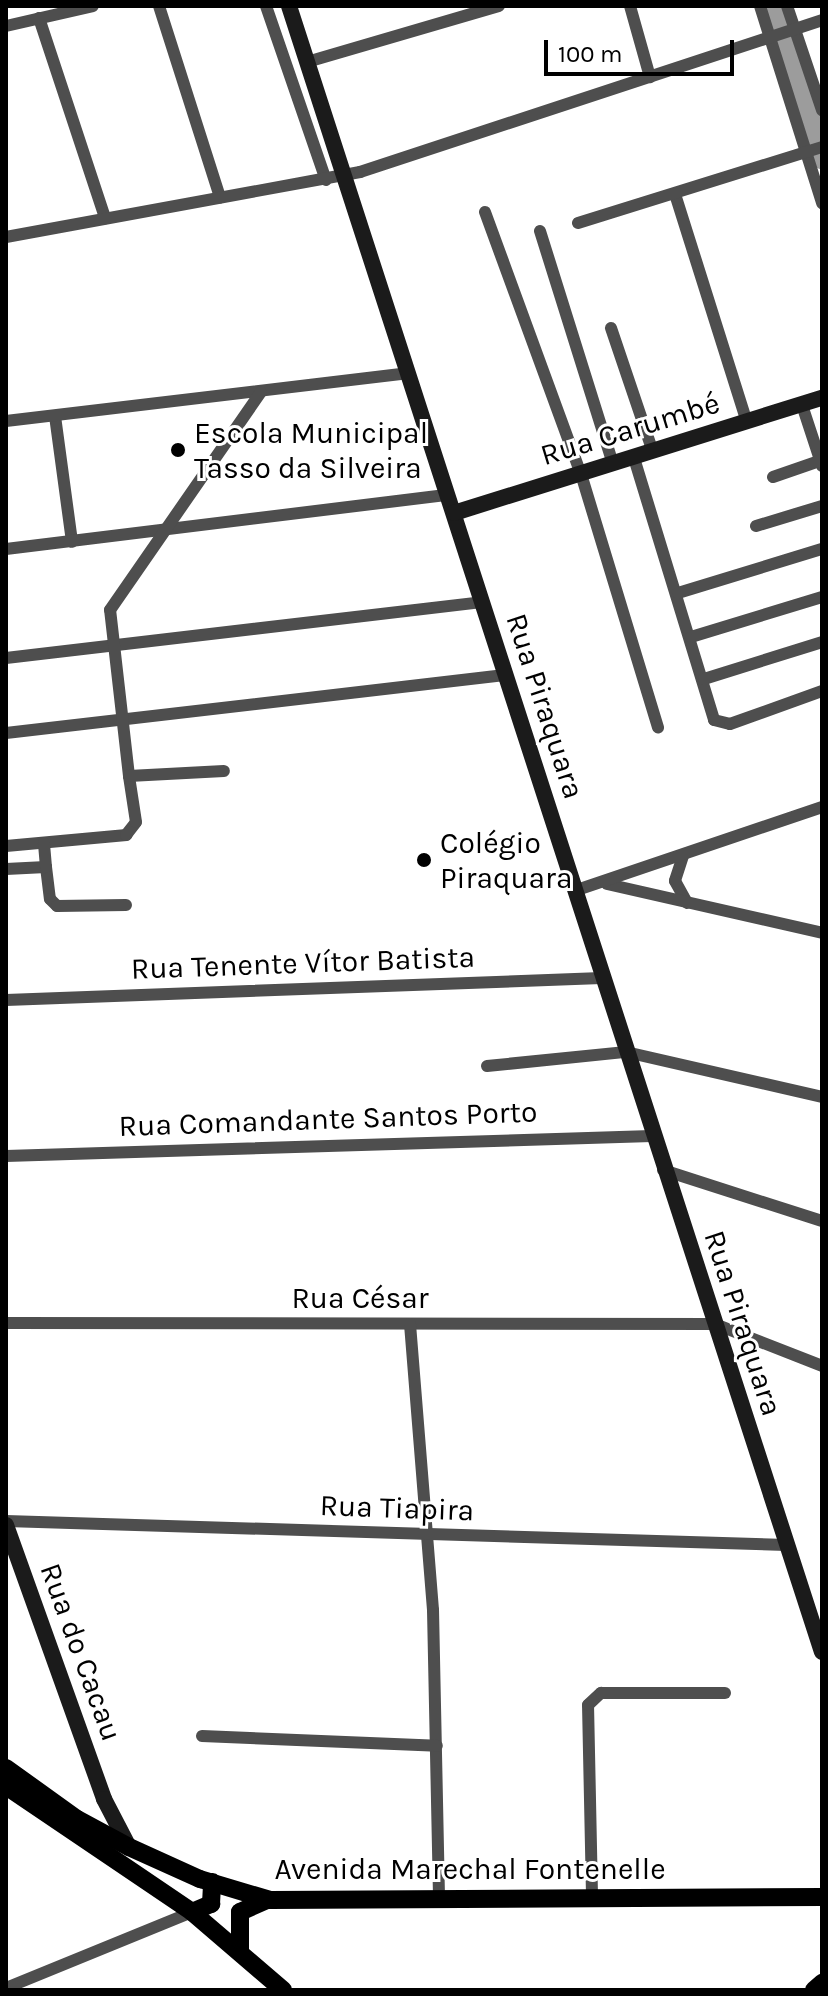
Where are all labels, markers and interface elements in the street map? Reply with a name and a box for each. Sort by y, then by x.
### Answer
scale bar [548,24,738,74]
text: 100 m [558,40,623,68]
street label: Rua Carumbé [536,385,724,473]
place label: Escola Municipal Tasso da Silveira [194,415,428,486]
marker: Escola Municipal Tasso da Silveira [169,441,187,459]
street label: Rua Piraquara [498,609,592,803]
place label: Colégio Piraquara [440,825,572,896]
marker: Colégio Piraquara [415,851,433,869]
street label: Rua Tenente Vítor Batista [130,939,476,987]
street label: Rua Comandante Santos Porto [118,1094,538,1144]
street label: Rua Piraquara [696,1226,790,1420]
street label: Rua César [291,1280,429,1316]
street label: Rua Tiapira [319,1487,475,1529]
street label: Rua do Cacau [32,1558,130,1746]
street label: Avenida Marechal Fontenelle [274,1851,666,1887]

